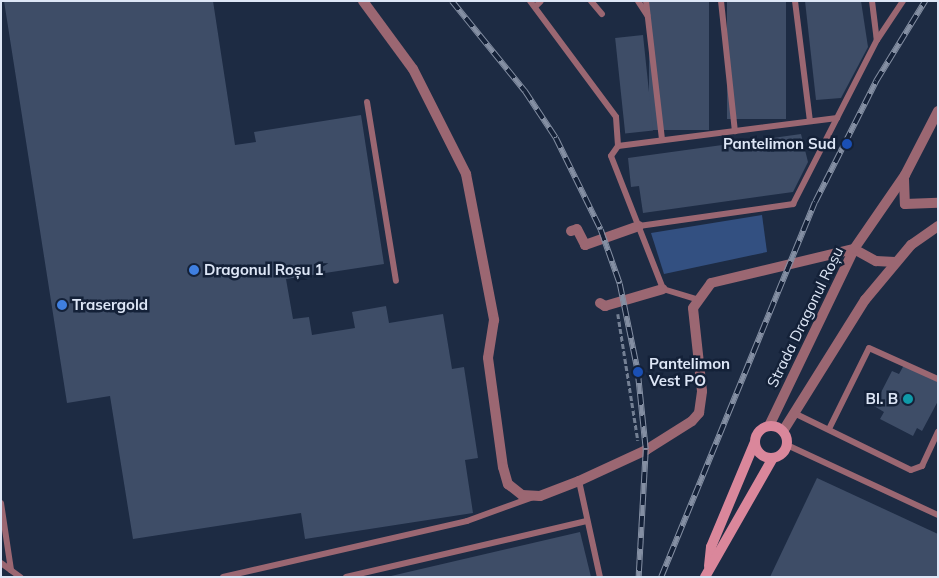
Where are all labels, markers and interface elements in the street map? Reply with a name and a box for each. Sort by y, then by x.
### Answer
place label: Pantelimon Sud [723,135,836,153]
marker: Pantelimon Sud [840,137,854,151]
street label: Strada Dragonul Roșu [763,244,847,390]
place label: Dragonul Roșu 1 [204,261,324,279]
marker: Dragonul Roșu 1 [188,264,200,276]
place label: Trasergold [72,296,148,314]
marker: Trasergold [56,299,68,311]
place label: Pantelimon Vest PO [649,354,730,389]
marker: Pantelimon Vest PO [631,365,645,379]
place label: Bl. B [866,390,898,408]
marker: Bl. B [902,393,914,405]

